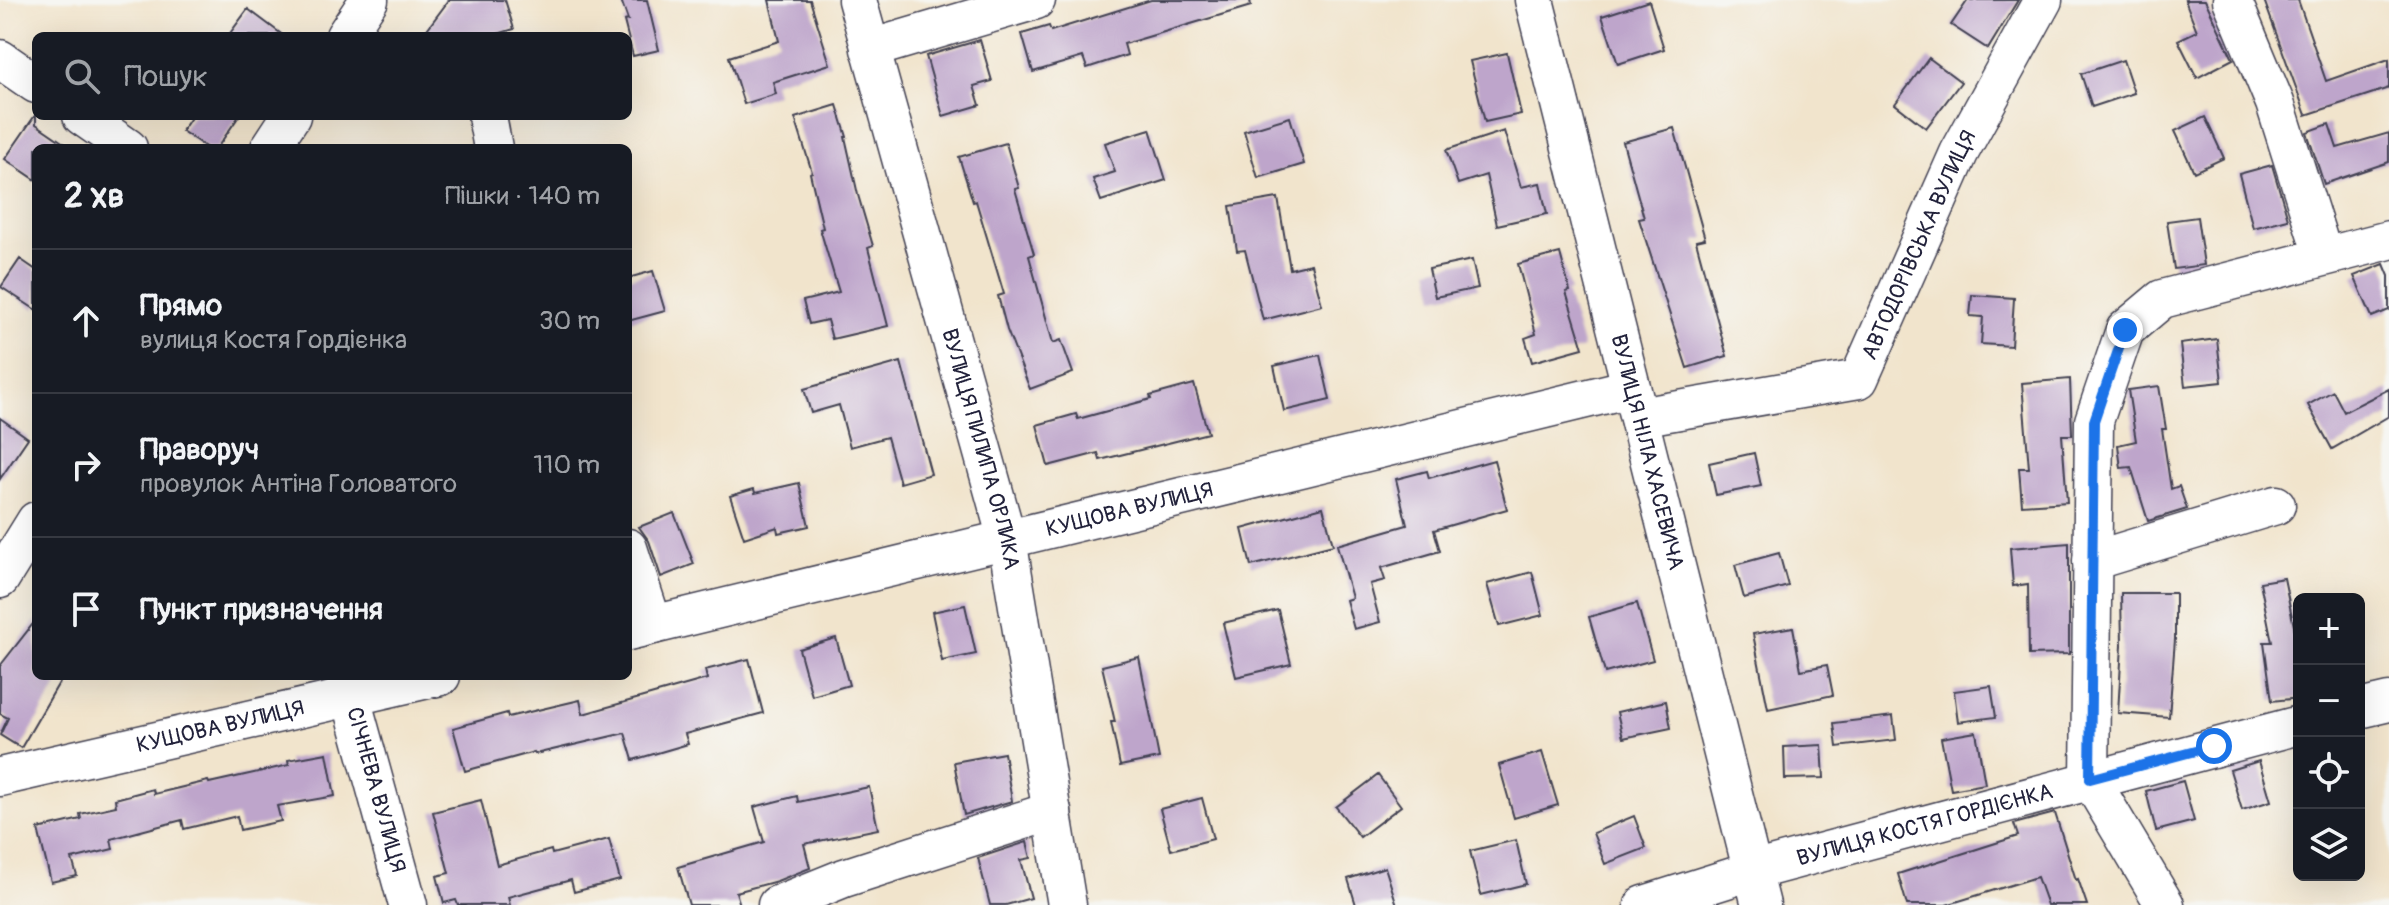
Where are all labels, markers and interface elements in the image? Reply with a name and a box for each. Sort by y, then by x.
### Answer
search box [32,32,632,120]
icon: search [60,54,104,98]
text: Пошук [124,58,208,95]
street label: АВТОДОРІВСЬКА ВУЛИЦЯ [1855,125,1983,364]
text: 2 хв [64,175,124,218]
text: Пішки · 140 m [445,180,600,212]
text: Прямо [140,287,222,324]
icon: ahead [64,299,108,343]
text: 30 m [539,305,600,337]
route end [2107,312,2143,348]
text: вулиця Костя Гордієнка [140,324,407,356]
street label: ВУЛИЦЯ ПИЛИПА ОРЛИКА [935,325,1026,572]
street label: ВУЛИЦЯ НІЛА ХАСЕВИЧА [1604,331,1690,573]
text: Праворуч [140,431,259,468]
icon: right [64,443,108,487]
text: 110 m [533,449,600,481]
text: провулок Антіна Головатого [140,468,457,500]
street label: КУЩОВА ВУЛИЦЯ [1043,476,1216,543]
icon: arrive [64,587,108,631]
text: Пункт призначення [140,591,383,628]
map controls [2293,593,2365,881]
button: + [2293,593,2365,665]
button: − [2293,665,2365,737]
street label: КУЩОВА ВУЛИЦЯ [134,694,307,759]
street label: СІЧНЕВА ВУЛИЦЯ [340,704,412,876]
route start [2196,728,2232,764]
button: locate [2293,737,2365,809]
street label: ВУЛИЦЯ КОСТЯ ГОРДІЄНКА [1794,777,2056,872]
button: layers [2293,809,2365,881]

